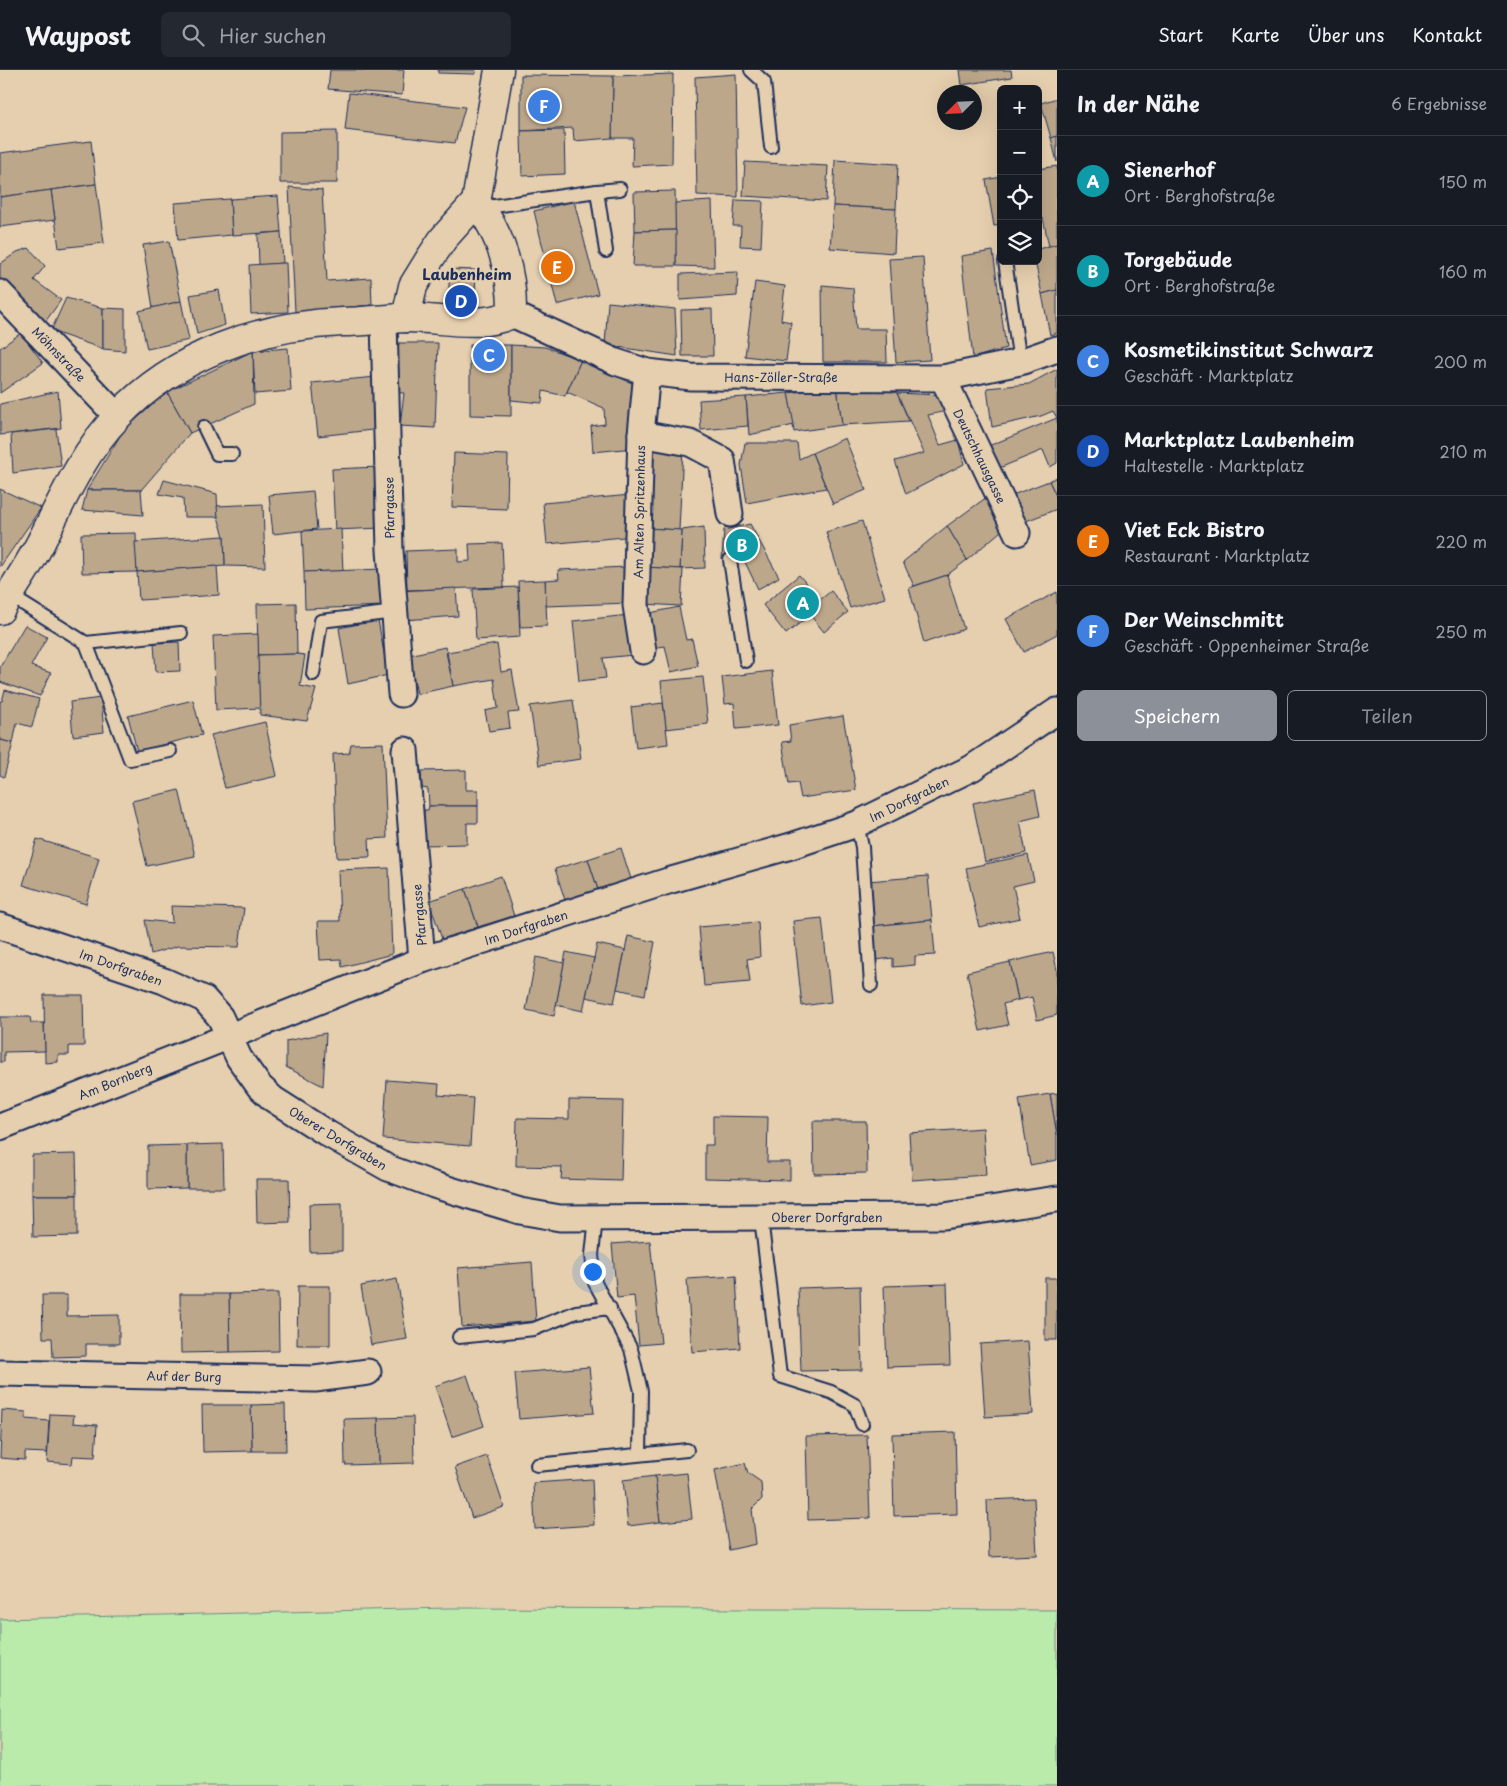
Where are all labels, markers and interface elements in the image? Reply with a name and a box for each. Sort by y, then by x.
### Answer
search box [161,12,511,57]
text: Waypost [25,17,131,53]
icon: search [179,21,207,49]
text: Hier suchen [219,21,326,49]
text: Start [1158,21,1203,48]
text: Karte [1231,21,1280,48]
text: Über uns [1308,21,1384,48]
text: Kontakt [1412,21,1482,48]
north arrow [937,85,982,130]
map controls [997,85,1042,265]
button: + [997,85,1042,130]
pin: F [528,87,560,125]
text: In der Nähe [1077,87,1199,119]
text: 6 Ergebnisse [1391,91,1487,115]
button: − [997,130,1042,175]
text: Sienerhof [1124,155,1215,183]
text: A [1087,169,1099,193]
text: 150 m [1439,169,1487,193]
button: locate [997,175,1042,220]
text: Ort · Berghofstraße [1124,183,1275,207]
button: layers [997,220,1042,265]
text: Torgebäude [1124,245,1232,273]
pin: E [541,248,573,286]
text: B [1088,259,1098,283]
text: 160 m [1439,259,1487,283]
district label: Laubenheim [422,262,512,285]
text: Ort · Berghofstraße [1124,273,1275,297]
pin: D [445,282,477,320]
street label: Möhnstraße [28,322,90,386]
text: Kosmetikinstitut Schwarz [1124,335,1373,363]
pin: C [473,336,505,374]
text: C [1087,349,1099,373]
text: 200 m [1434,349,1487,373]
text: Geschäft · Marktplatz [1124,363,1293,387]
street label: Hans-Zöller-Straße [724,368,838,386]
street label: Deutschhausgasse [949,406,1011,506]
text: Marktplatz Laubenheim [1124,425,1355,453]
text: D [1087,439,1099,463]
text: 210 m [1439,439,1487,463]
street label: Am Alten Spritzenhaus [629,445,649,579]
text: Haltestelle · Marktplatz [1124,453,1304,477]
street label: Pfarrgasse [379,477,399,539]
text: Viet Eck Bistro [1124,515,1264,543]
pin: B [726,526,758,564]
text: E [1088,529,1098,553]
text: 220 m [1436,529,1487,553]
text: Restaurant · Marktplatz [1124,543,1309,567]
pin: A [787,584,819,622]
text: Der Weinschmitt [1124,605,1284,633]
text: F [1088,619,1098,643]
text: 250 m [1436,619,1487,643]
text: Geschäft · Oppenheimer Straße [1124,633,1369,657]
button: Speichern [1077,690,1277,741]
button: Teilen [1287,690,1487,741]
street label: Im Dorfgraben [866,772,952,826]
street label: Pfarrgasse [407,883,431,947]
street label: Im Dorfgraben [482,905,570,949]
street label: Im Dorfgraben [77,944,165,990]
street label: Am Bornberg [76,1058,154,1104]
street label: Oberer Dorfgraben [286,1102,390,1174]
street label: Oberer Dorfgraben [771,1208,883,1226]
your location [580,1259,606,1285]
street label: Auf der Burg [146,1366,222,1386]

